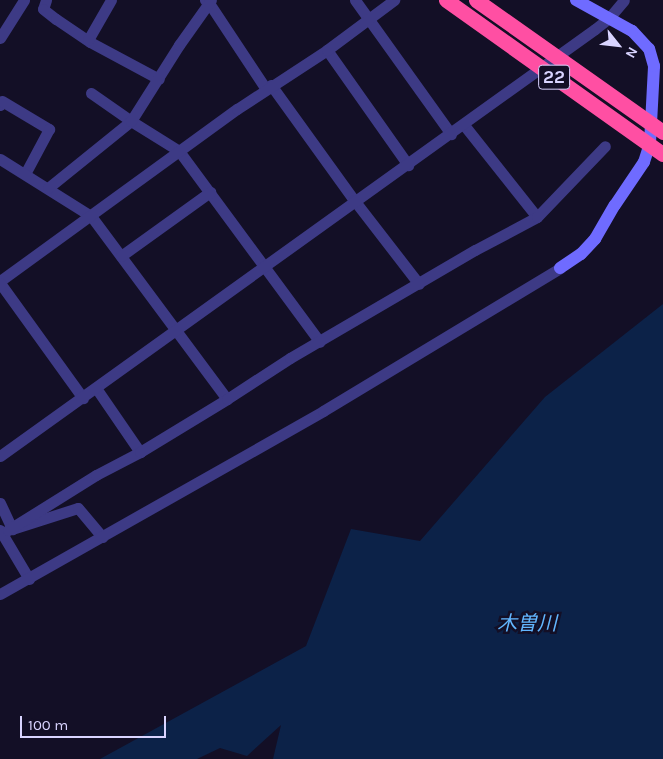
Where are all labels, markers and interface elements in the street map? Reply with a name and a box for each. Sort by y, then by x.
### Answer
north arrow [593,20,643,70]
text: N [622,44,641,61]
road number: 22 [538,62,570,92]
water label: 木曽川 [497,611,557,635]
scale bar [22,706,169,738]
text: 100 m [28,716,68,734]

